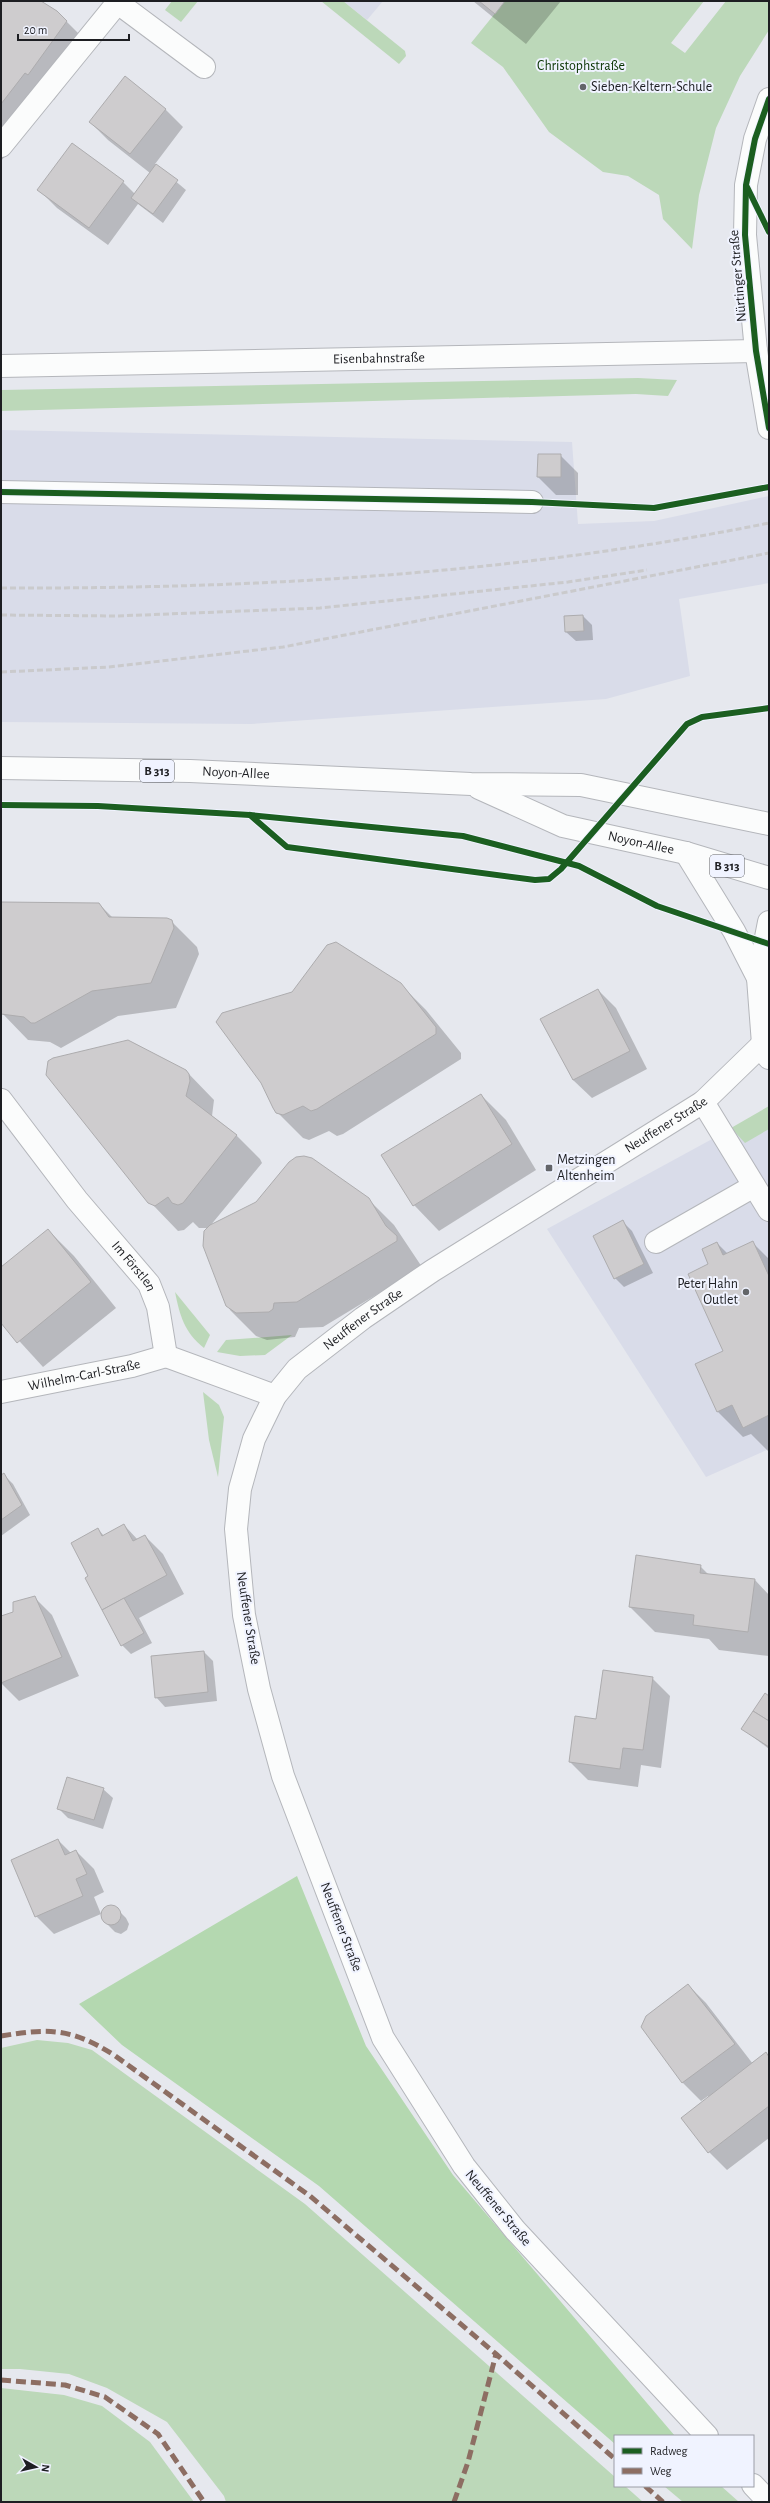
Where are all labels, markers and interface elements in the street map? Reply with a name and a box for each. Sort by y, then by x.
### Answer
scale bar [18,16,129,42]
text: 20 m [24,24,47,36]
park label: Christophstraße [537,59,625,73]
place label: Sieben-Keltern-Schule [591,80,712,94]
marker: Sieben-Keltern-Schule [578,82,588,92]
street label: Nürtinger Straße [727,229,749,323]
street label: Eisenbahnstraße [333,351,425,366]
road number: B 313 [140,760,174,782]
street label: Noyon-Allee [202,765,270,782]
street label: Noyon-Allee [607,829,675,857]
road number: B 313 [710,855,744,877]
street label: Neuffener Straße [622,1095,710,1156]
place label: Metzingen Altenheim [557,1153,616,1183]
marker: Metzingen Altenheim [544,1163,554,1173]
street label: Im Förstlen [109,1239,158,1293]
place label: Peter Hahn Outlet [677,1277,739,1307]
street label: Neuffener Straße [321,1286,405,1353]
marker: Peter Hahn Outlet [741,1287,751,1297]
street label: Wilhelm-Carl-Straße [27,1357,142,1393]
street label: Neuffener Straße [234,1570,262,1666]
street label: Neuffener Straße [318,1881,364,1973]
street label: Neuffener Straße [462,2167,534,2249]
legend [614,2435,754,2487]
text: Radweg [650,2445,687,2457]
north arrow [16,2447,56,2487]
text: N [39,2464,51,2473]
text: Weg [650,2465,672,2477]

